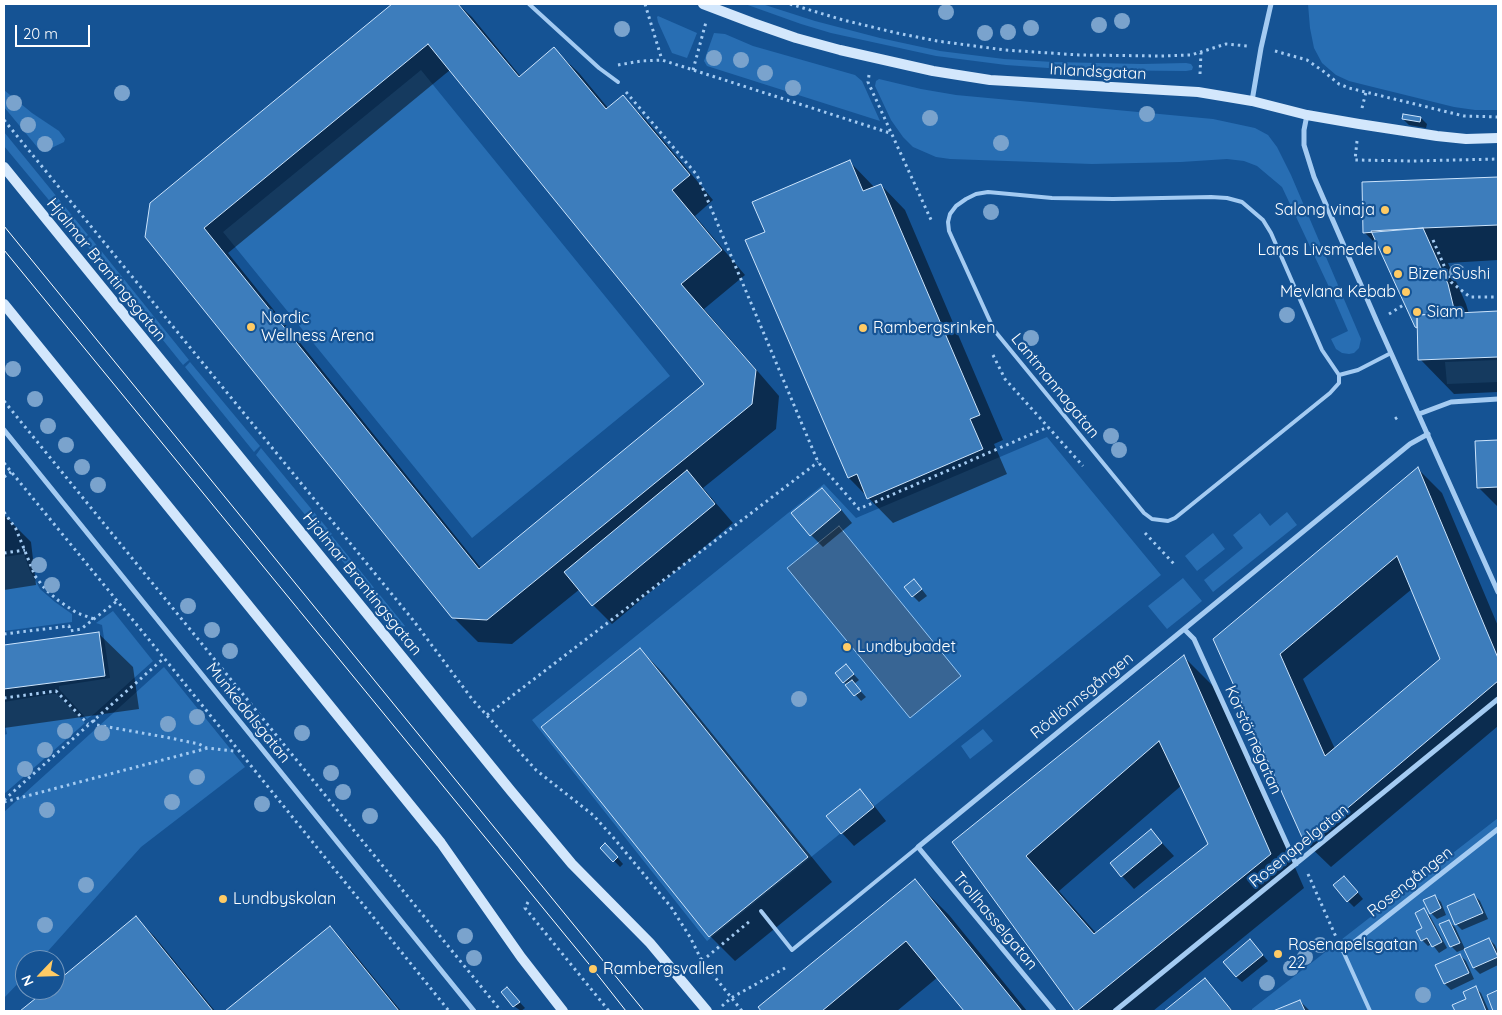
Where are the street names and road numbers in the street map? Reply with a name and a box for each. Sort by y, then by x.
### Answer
street label: Inlandsgatan [1049,60,1147,84]
street label: Hjalmar Brantingsgatan [42,195,170,345]
street label: Lantmannagatan [1007,330,1103,442]
street label: Hjalmar Brantingsgatan [298,509,426,659]
street label: Rödlönnsgången [1027,649,1137,743]
street label: Munkedalsgatan [202,659,294,767]
street label: Korstörnegatan [1220,683,1286,797]
street label: Rosenapelgatan [1246,800,1352,892]
street label: Rosengången [1364,843,1456,921]
street label: Trollhasselgatan [948,868,1042,974]

